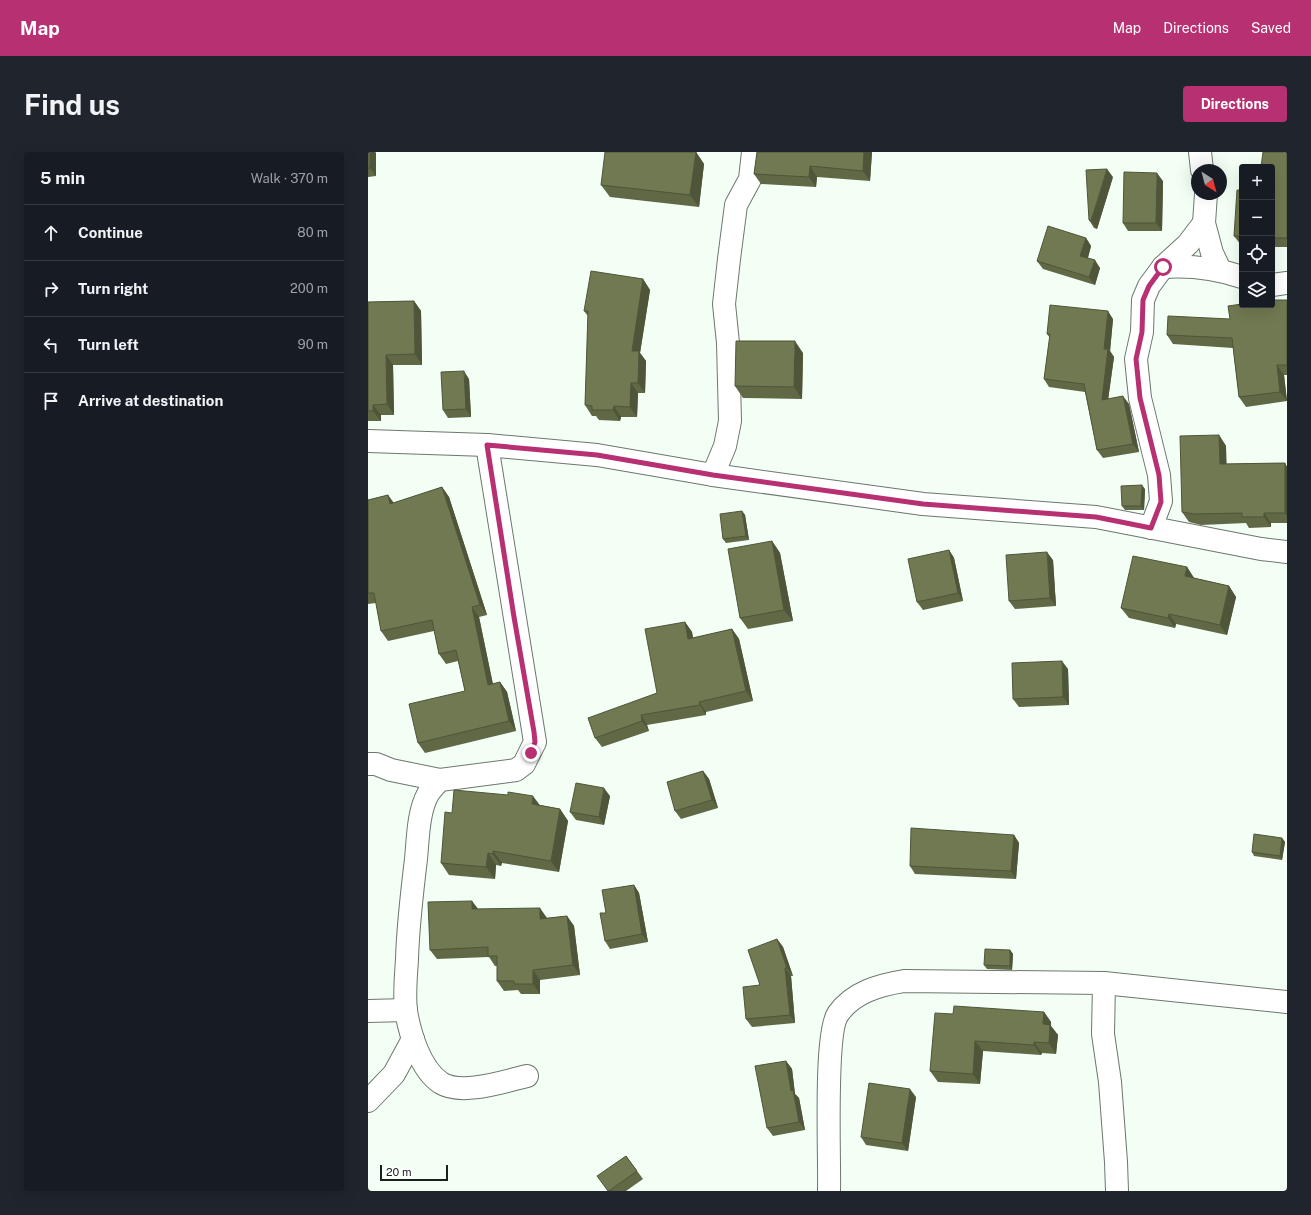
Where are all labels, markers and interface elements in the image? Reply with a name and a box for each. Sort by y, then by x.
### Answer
text: Map [20,17,60,39]
text: Map [1113,20,1141,36]
text: Directions [1163,20,1229,36]
text: Saved [1251,20,1291,36]
button: Directions [1183,86,1287,122]
text: Find us [24,88,120,121]
north arrow [1191,164,1227,200]
map controls [1239,164,1275,308]
button: + [1239,164,1275,200]
text: 5 min [40,168,85,188]
text: Walk · 370 m [251,171,328,186]
button: − [1239,200,1275,236]
icon: ahead [40,222,62,244]
text: Continue [78,224,143,241]
text: 80 m [297,225,328,240]
button: locate [1239,236,1275,272]
route start [1154,258,1172,276]
button: layers [1239,272,1275,308]
icon: right [40,278,62,300]
text: Turn right [78,280,148,297]
text: 200 m [290,281,328,296]
icon: left [40,334,62,356]
text: Turn left [78,336,139,353]
text: 90 m [298,337,328,352]
icon: arrive [40,390,62,412]
text: Arrive at destination [78,392,223,409]
route end [522,744,540,762]
scale bar [380,1163,448,1182]
text: 20 m [386,1166,411,1178]

